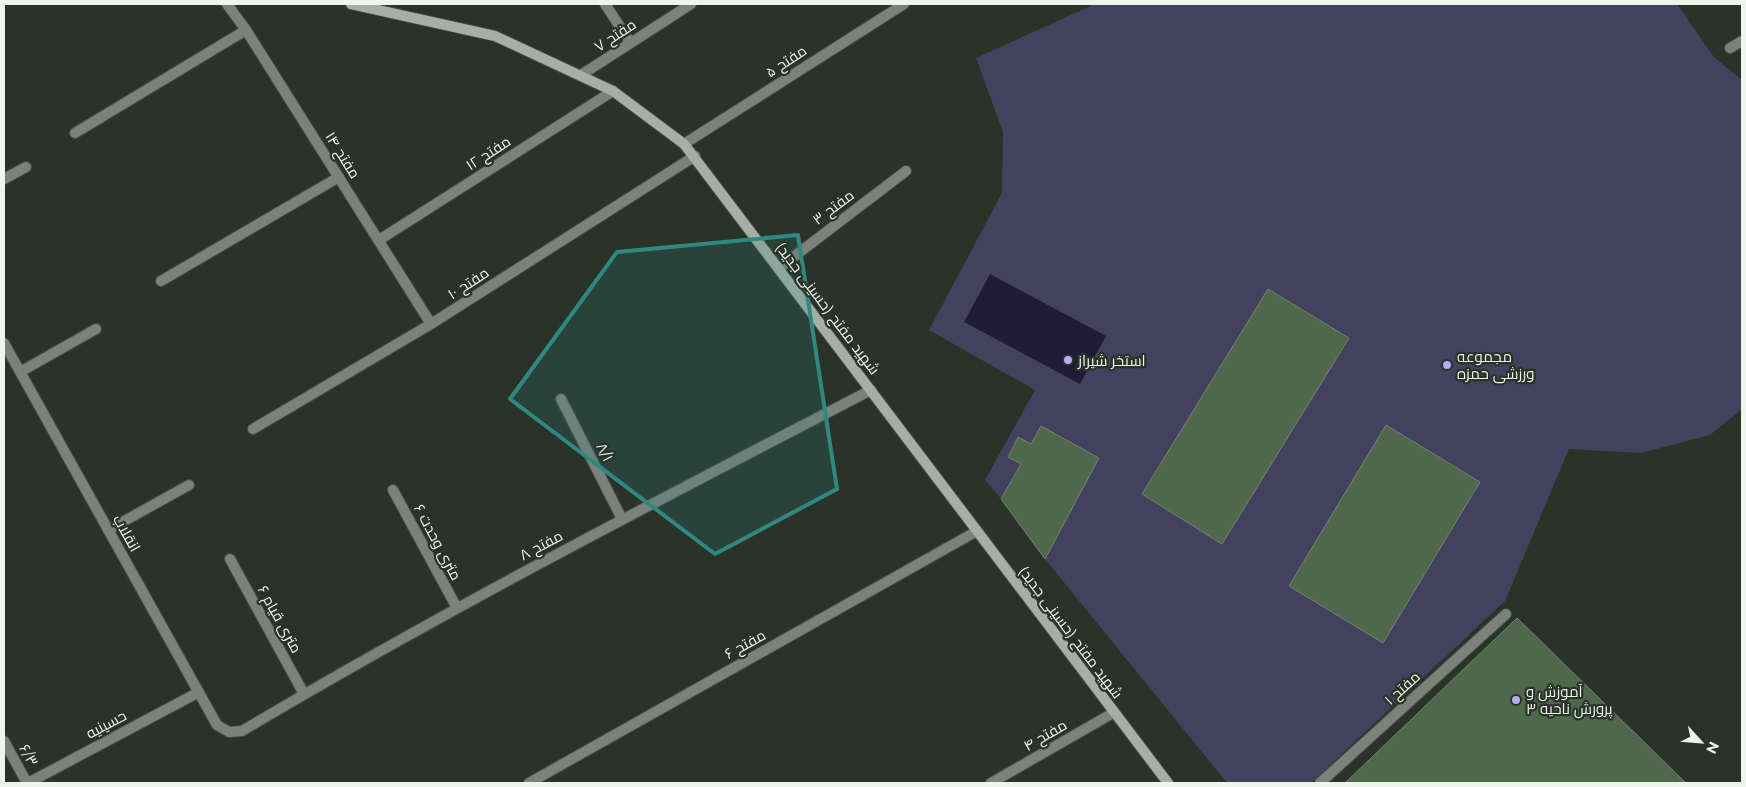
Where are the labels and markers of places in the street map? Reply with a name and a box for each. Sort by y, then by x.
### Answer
place label: مجموعه ورزشی حمزه [1457,347,1534,384]
place label: استخر شیراز [1077,351,1146,370]
marker: استخر شیراز [1062,354,1074,366]
marker: مجموعه ورزشی حمزه [1441,359,1453,371]
place label: آموزش و پرورش ناحیه ۳ [1526,682,1613,719]
marker: آموزش و پرورش ناحیه ۳ [1510,694,1522,706]

